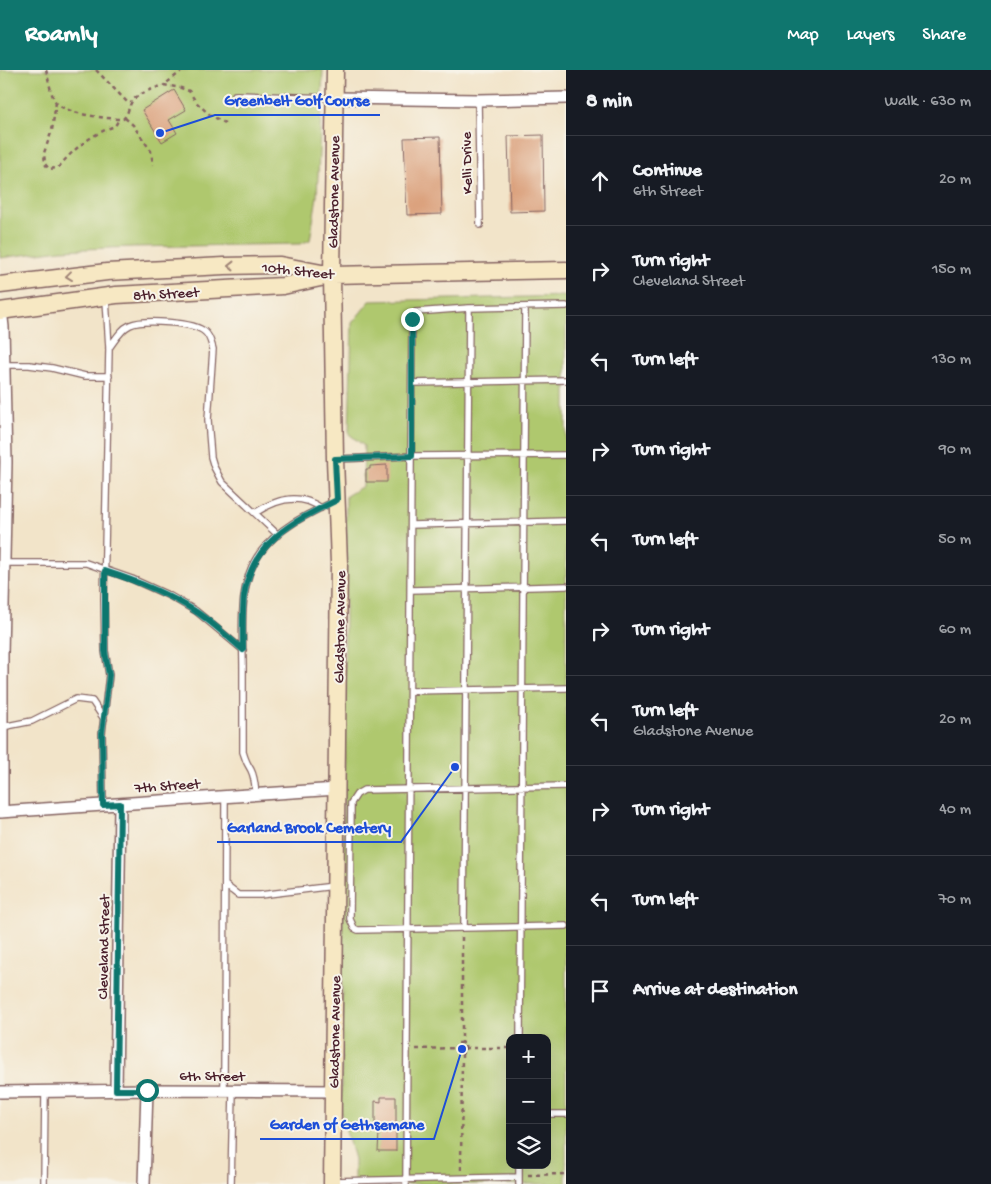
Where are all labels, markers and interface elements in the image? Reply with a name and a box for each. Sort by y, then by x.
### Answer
text: Roamly [25,21,98,50]
text: Map [787,25,819,46]
text: Layers [847,25,894,46]
text: Share [922,25,966,46]
callout: Greenbelt Golf Course [215,84,380,115]
text: 8 min [586,90,632,115]
text: Greenbelt Golf Course [224,92,370,112]
text: Walk · 630 m [885,93,971,112]
street label: Kelli Drive [458,131,478,194]
street label: Gladstone Avenue [325,135,345,249]
text: Continue [633,160,702,183]
icon: ahead [586,167,614,195]
text: 20 m [939,171,971,190]
text: 6th Street [633,183,703,202]
text: Turn right [633,250,709,273]
icon: right [586,257,614,285]
street label: 10th Street [260,259,337,285]
one-way arrow [227,261,235,271]
text: 150 m [932,261,971,280]
one-way arrow [65,270,73,281]
text: Cleveland Street [633,273,745,292]
street label: 8th Street [133,284,201,306]
route end [401,308,424,331]
icon: left [586,347,614,375]
text: Turn left [633,349,697,372]
text: 130 m [932,351,971,370]
icon: right [586,437,614,465]
text: Turn right [633,439,709,462]
text: 90 m [939,441,971,460]
icon: left [586,527,614,555]
text: Turn left [633,529,697,552]
text: 50 m [938,531,971,550]
street label: Gladstone Avenue [331,570,351,684]
icon: right [586,617,614,645]
text: Turn right [633,619,709,642]
text: 60 m [939,621,971,640]
text: Turn left [633,700,697,723]
icon: left [586,707,614,735]
text: 20 m [939,711,971,730]
text: Gladstone Avenue [633,723,753,742]
street label: 7th Street [133,776,202,798]
icon: right [586,797,614,825]
text: Turn right [633,799,709,822]
text: 40 m [939,801,971,820]
callout: Garland Brook Cemetery [217,811,401,842]
text: Garland Brook Cemetery [227,820,391,839]
icon: left [586,887,614,915]
text: Turn left [633,889,697,912]
text: 70 m [938,891,971,910]
street label: Cleveland Street [95,893,115,1000]
street label: Gladstone Avenue [326,975,346,1089]
icon: arrive [586,977,614,1005]
text: Arrive at destination [633,979,797,1002]
map controls [506,1034,551,1169]
button: + [506,1034,551,1079]
street label: 6th Street [179,1068,247,1086]
route start [136,1079,159,1102]
button: − [506,1079,551,1124]
callout: Garden of Gethsemane [260,1108,434,1139]
text: Garden of Gethsemane [270,1116,425,1136]
button: layers [506,1124,551,1169]

